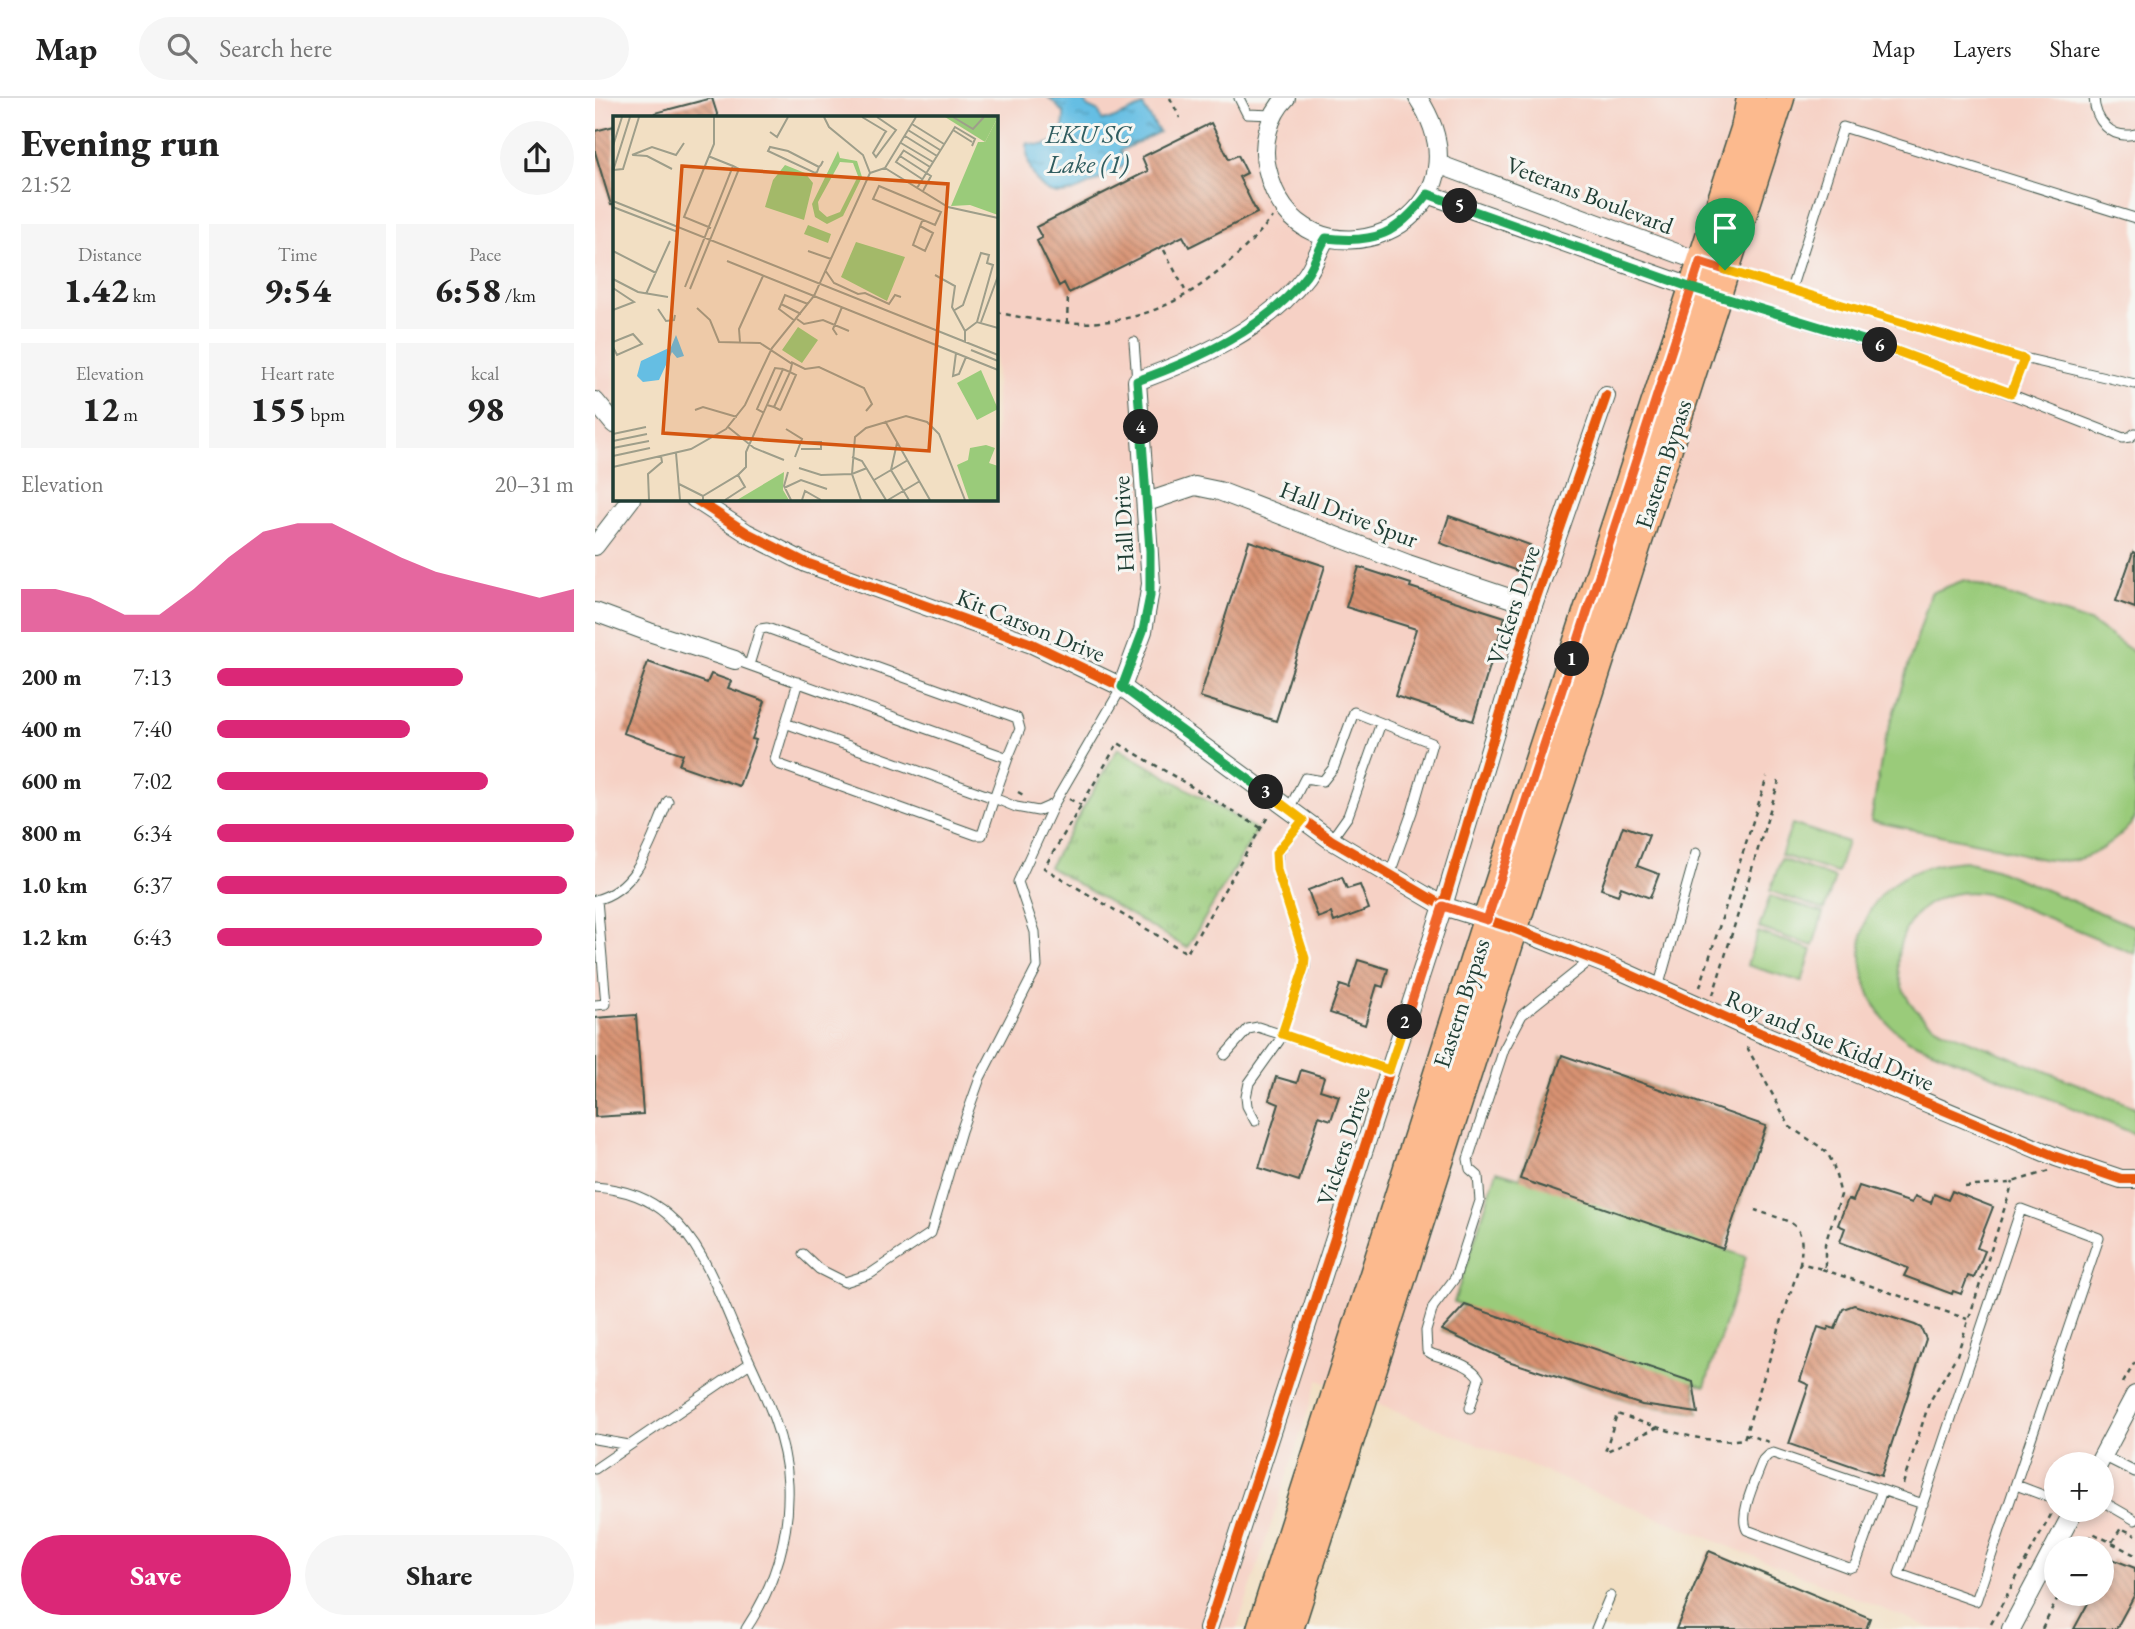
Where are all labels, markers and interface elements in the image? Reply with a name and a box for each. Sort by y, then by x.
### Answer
search box [139,17,629,80]
text: Map [35,27,97,70]
icon: search [163,29,201,67]
text: Search here [219,31,332,65]
text: Map [1872,33,1915,64]
text: Layers [1953,33,2012,64]
text: Share [2050,33,2100,64]
inset map [613,116,997,500]
water label: EKU SC Lake (1) [1045,117,1133,181]
text: Evening run [21,118,219,167]
button: share [500,121,574,195]
street label: Veterans Boulevard [1502,149,1679,241]
text: 21:52 [21,169,71,199]
pin: 5 [1443,188,1477,224]
text: 5 [1454,193,1465,218]
pin [1695,198,1755,270]
icon: arrive [1706,209,1744,247]
text: Distance [78,242,142,267]
text: Time [278,242,317,267]
text: Pace [469,242,501,267]
text: 1.42 [63,267,129,312]
text: 9:54 [264,267,331,312]
text: 6:58 [434,267,501,312]
text: km [129,283,156,308]
text: /km [501,283,536,308]
pin: 6 [1863,328,1897,362]
text: 6 [1874,332,1885,357]
text: Elevation [76,361,144,386]
text: Heart rate [261,361,334,386]
text: kcal [471,361,499,386]
text: 12 [82,386,119,431]
text: 155 [250,386,307,431]
text: 98 [466,386,504,431]
street label: Eastern Bypass [1628,395,1698,533]
text: m [119,402,138,427]
text: bpm [307,402,345,427]
pin: 4 [1123,410,1159,444]
text: 4 [1135,414,1146,439]
text: Elevation [21,469,104,499]
text: 20–31 m [495,469,574,499]
street label: Hall Drive Spur [1275,473,1423,555]
street label: Hall Drive [1105,475,1141,573]
street label: Vickers Drive [1479,541,1547,669]
street label: Kit Carson Drive [952,581,1110,669]
pin: 1 [1555,642,1590,676]
text: 1 [1566,646,1577,671]
text: 200 m [21,662,82,692]
text: 7:13 [133,662,172,692]
text: 400 m [21,714,82,744]
text: 7:40 [133,714,172,744]
text: 600 m [21,766,82,796]
text: 7:02 [133,766,172,796]
pin: 3 [1249,774,1283,810]
text: 3 [1260,779,1271,804]
text: 800 m [21,818,82,848]
text: 6:34 [133,818,172,848]
text: 1.0 km [21,870,88,900]
text: 6:37 [133,870,172,900]
text: 1.2 km [21,922,88,952]
text: 6:43 [133,922,172,952]
street label: Eastern Bypass [1426,934,1496,1072]
street label: Roy and Sue Kidd Drive [1721,982,1939,1098]
pin: 2 [1387,1004,1423,1040]
text: 2 [1399,1009,1410,1034]
street label: Vickers Drive [1309,1082,1377,1210]
map controls [2044,1452,2114,1606]
button: + [2044,1452,2114,1522]
button: Save [21,1535,291,1615]
button: Share [305,1535,574,1615]
button: − [2044,1536,2114,1606]

